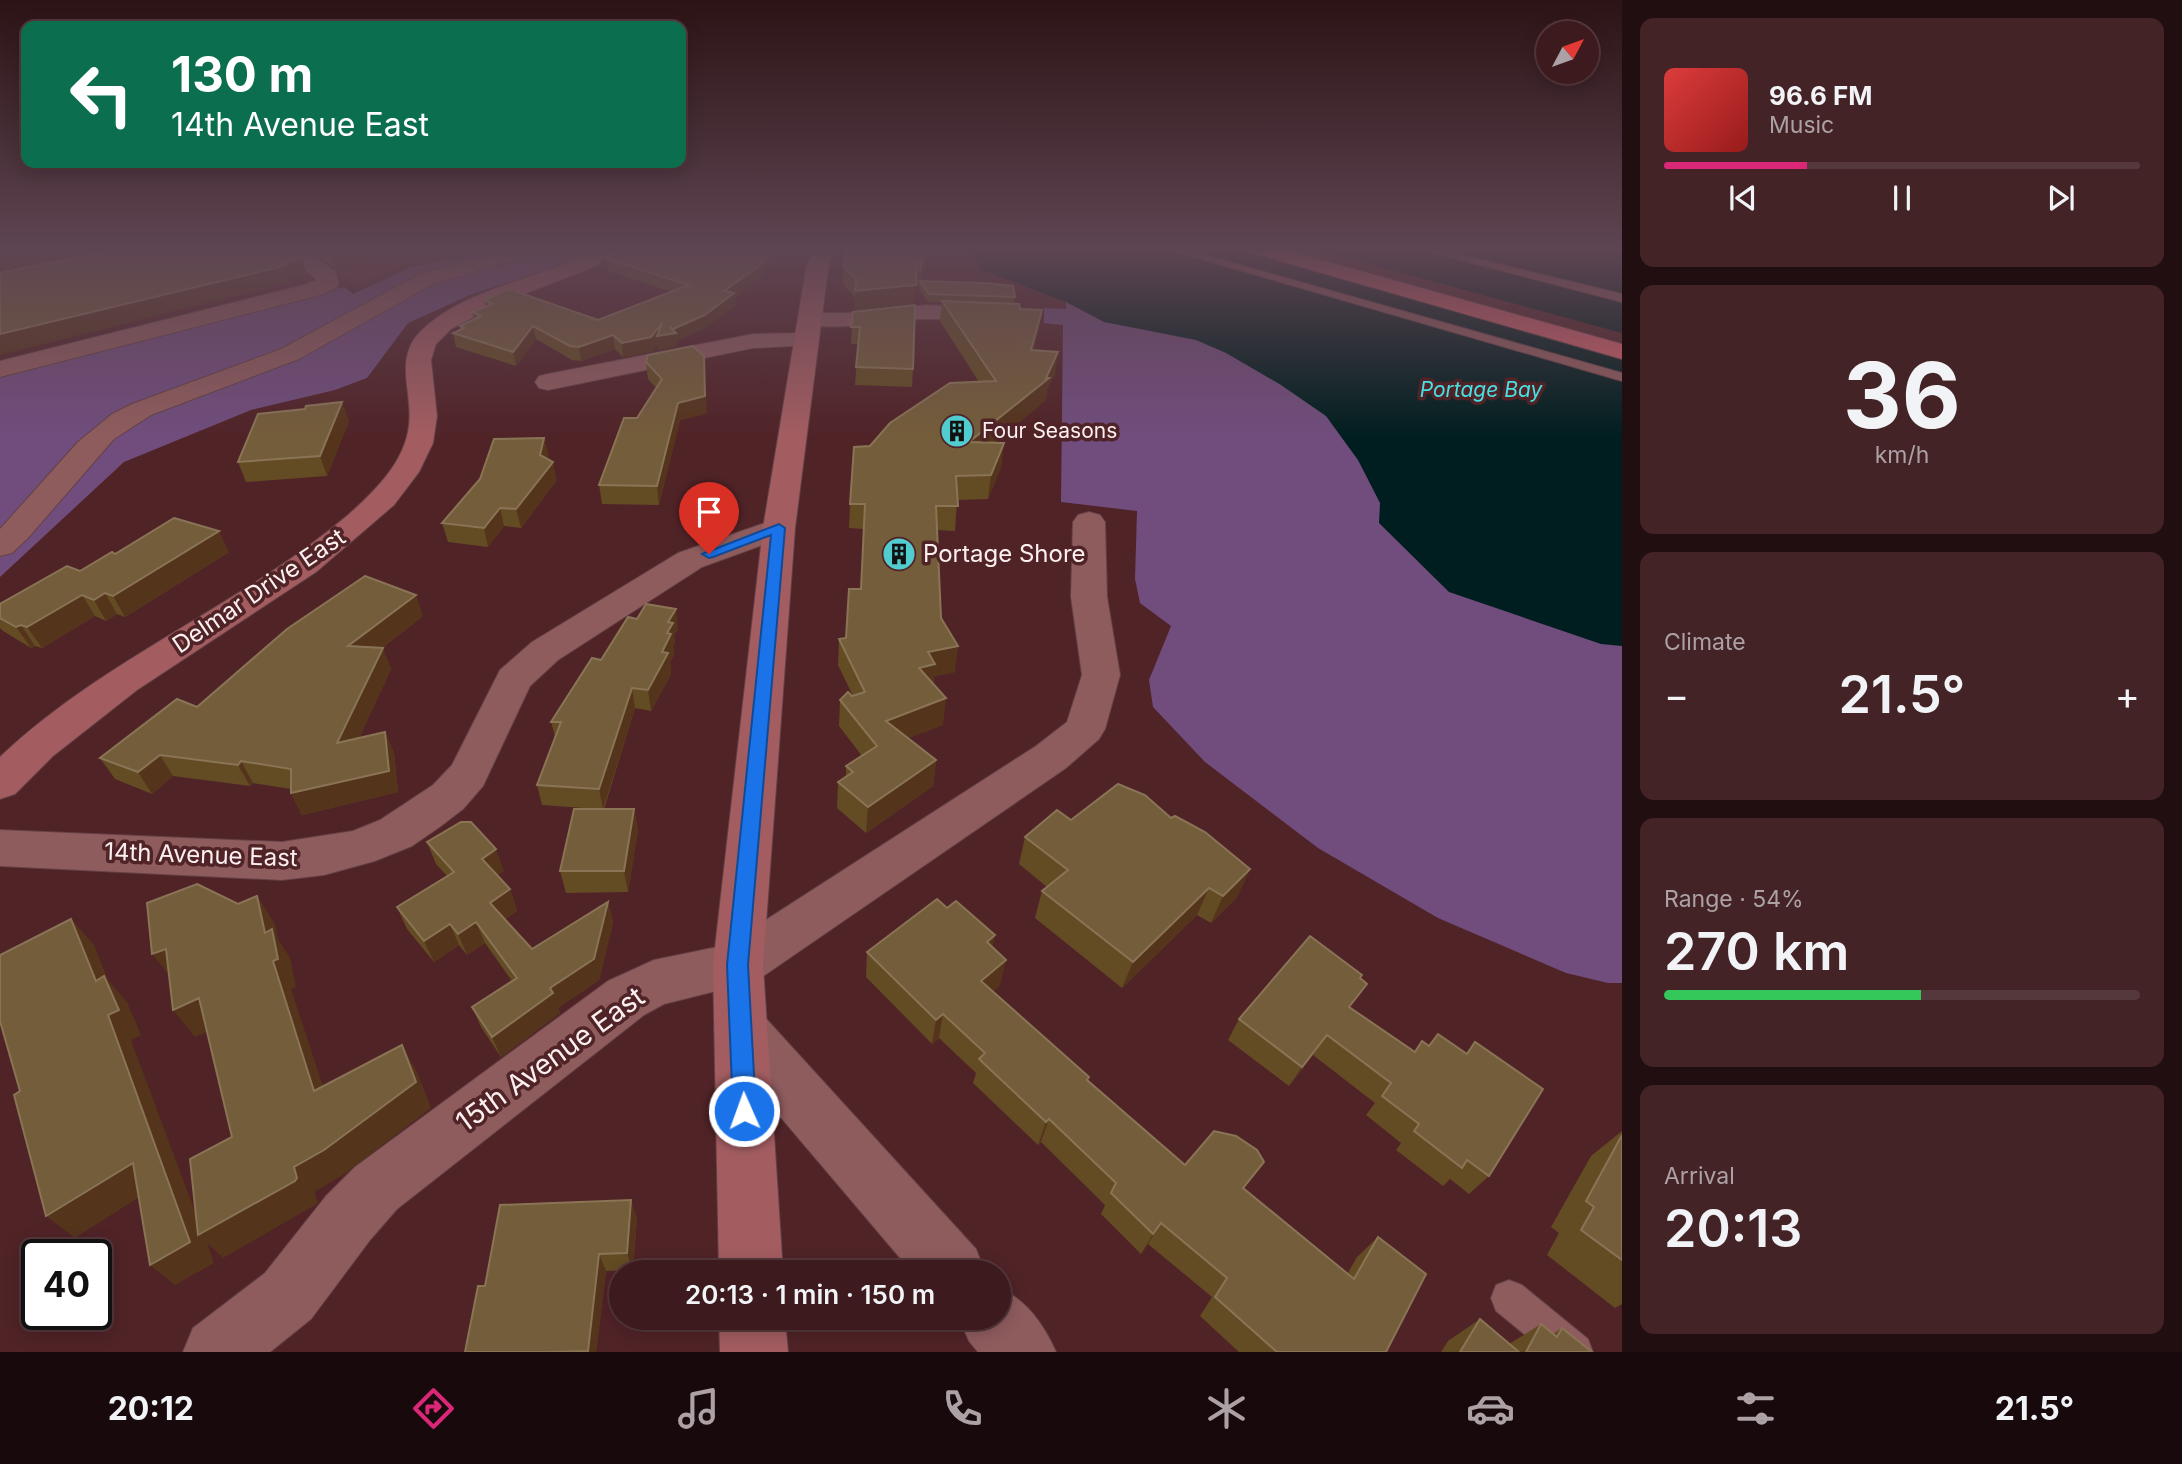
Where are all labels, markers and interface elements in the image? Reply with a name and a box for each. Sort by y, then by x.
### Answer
north arrow [1536,21,1600,84]
map controls [1536,21,1599,84]
text: 130 m [171,45,313,104]
icon: left [56,49,147,140]
text: 96.6 FM [1769,80,1872,111]
text: 14th Avenue East [171,105,429,144]
text: Music [1769,111,1834,139]
icon: previous [1724,179,1762,217]
icon: pause [1883,179,1921,217]
icon: next [2042,179,2080,217]
text: 36 [1843,340,1961,450]
water label: Portage Bay [1420,377,1544,402]
building icon: Four Seasons [938,412,976,450]
place label: Four Seasons [982,418,1117,443]
text: km/h [1875,441,1929,469]
pin [679,482,739,554]
icon: arrive [690,493,728,531]
street label: Delmar Drive East [167,522,351,659]
building icon: Portage Shore [880,535,918,573]
place label: Portage Shore [923,539,1086,568]
text: Climate [1664,628,1746,656]
text: 21.5° [1839,663,1965,726]
text: − [1664,672,1689,718]
text: + [2115,672,2140,718]
street label: 14th Avenue East [104,837,298,872]
text: Range · 54% [1664,885,1804,913]
text: 270 km [1664,920,1849,983]
street label: 15th Avenue East [449,979,651,1139]
position arrow [707,1074,781,1148]
text: Arrival [1664,1162,1735,1190]
text: 20:13 [1664,1197,1802,1260]
speed limit sign: 40 [21,1239,112,1330]
text: 20:13 · 1 min · 150 m [685,1279,935,1310]
icon: directions [409,1384,458,1433]
icon: music [674,1384,723,1433]
icon: phone [938,1384,987,1433]
icon: climate [1202,1384,1251,1433]
icon: car [1466,1384,1515,1433]
icon: filters [1731,1384,1780,1433]
text: 20:12 [108,1389,194,1428]
text: 21.5° [1995,1389,2074,1428]

